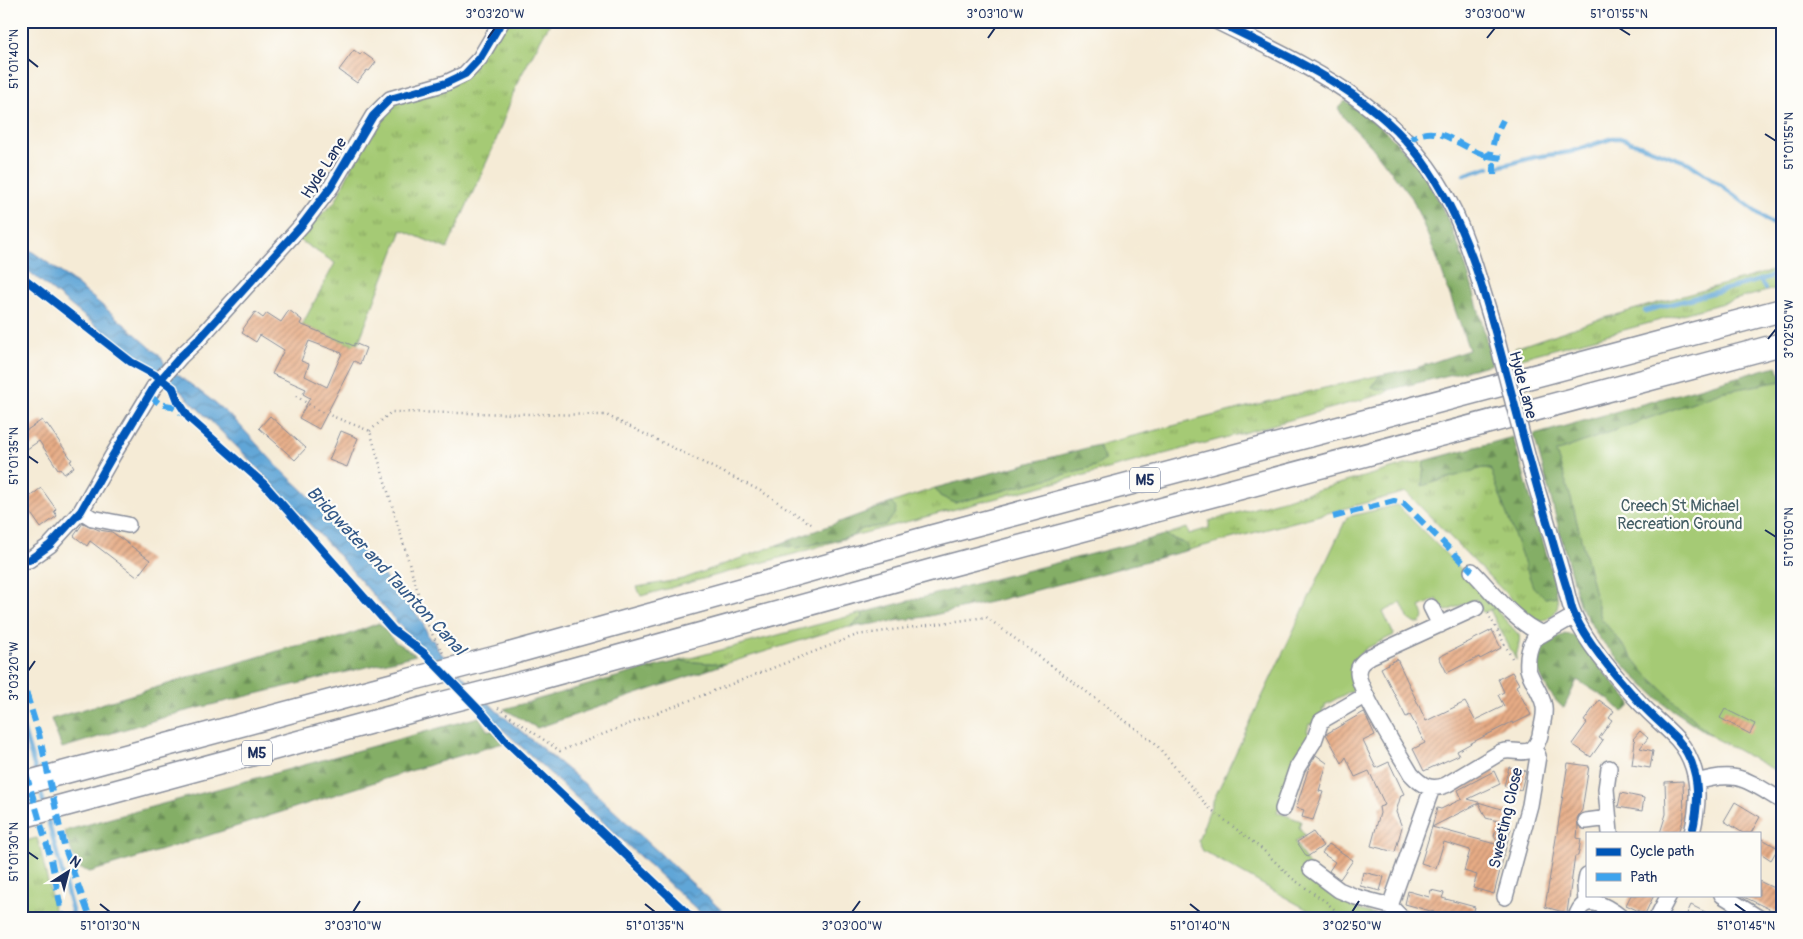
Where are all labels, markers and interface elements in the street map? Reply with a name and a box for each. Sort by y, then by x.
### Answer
text: 3°03'20"W [465,7,525,22]
text: 3°03'10"W [966,7,1024,22]
text: 3°03'00"W [1465,7,1525,22]
text: 51°01'55"N [1590,7,1648,22]
text: 51°01'40"N [7,29,22,89]
text: 51°01'55"N [1782,112,1797,170]
street label: Hyde Lane [297,133,351,202]
text: 3°02'50"W [1782,299,1797,359]
street label: Hyde Lane [1504,349,1542,421]
text: 51°01'35"N [7,427,22,485]
road number: M5 [1130,468,1160,492]
water label: Bridgwater and Taunton Canal [301,481,472,662]
park label: Creech St Michael Recreation Ground [1617,496,1743,534]
text: 51°01'50"N [1782,507,1797,567]
text: 3°03'20"W [7,641,22,701]
road number: M5 [242,740,272,766]
street label: Sweeting Close [1485,766,1527,870]
text: 51°01'30"N [7,822,22,882]
legend [1586,832,1760,896]
text: Cycle path [1630,842,1694,861]
north arrow [42,846,92,896]
text: N [67,852,84,872]
text: Path [1630,868,1657,887]
text: 51°01'30"N [80,919,140,934]
text: 3°03'10"W [324,919,382,934]
text: 51°01'35"N [626,919,684,934]
text: 3°03'00"W [822,919,882,934]
text: 51°01'40"N [1170,919,1230,934]
text: 3°02'50"W [1322,919,1382,934]
text: 51°01'45"N [1717,919,1775,934]

